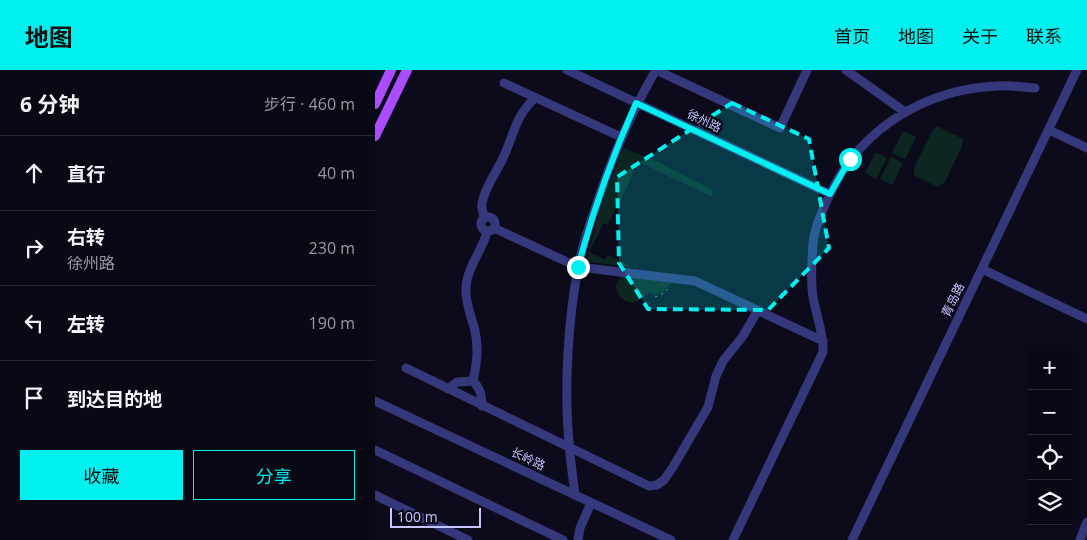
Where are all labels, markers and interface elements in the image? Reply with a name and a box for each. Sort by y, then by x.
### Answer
text: 地图 [25,20,73,53]
text: 首页 [834,24,870,48]
text: 地图 [898,24,934,48]
text: 关于 [962,24,998,48]
text: 联系 [1026,24,1062,48]
text: 6 分钟 [20,90,79,118]
text: 步行 · 460 m [264,93,355,115]
street label: 徐州路 [684,105,724,136]
route start [839,148,862,171]
icon: ahead [20,159,48,187]
text: 直行 [67,161,105,187]
text: 40 m [318,162,355,184]
text: 右转 [67,224,105,250]
icon: right [20,234,48,262]
text: 230 m [309,237,355,259]
text: 徐州路 [67,252,115,274]
route end [567,256,590,279]
street label: 青岛路 [937,280,968,320]
icon: left [20,309,48,337]
text: 左转 [67,311,105,337]
text: 190 m [309,312,355,334]
map controls [1027,345,1072,525]
button: + [1027,345,1072,390]
icon: arrive [20,384,48,412]
text: 到达目的地 [67,386,162,412]
button: − [1027,390,1072,435]
button: locate [1027,435,1072,480]
street label: 长岭路 [508,443,548,474]
button: 收藏 [20,450,183,500]
button: 分享 [193,450,355,500]
button: layers [1027,480,1072,525]
scale bar [390,505,481,528]
text: 100 m [397,507,438,526]

